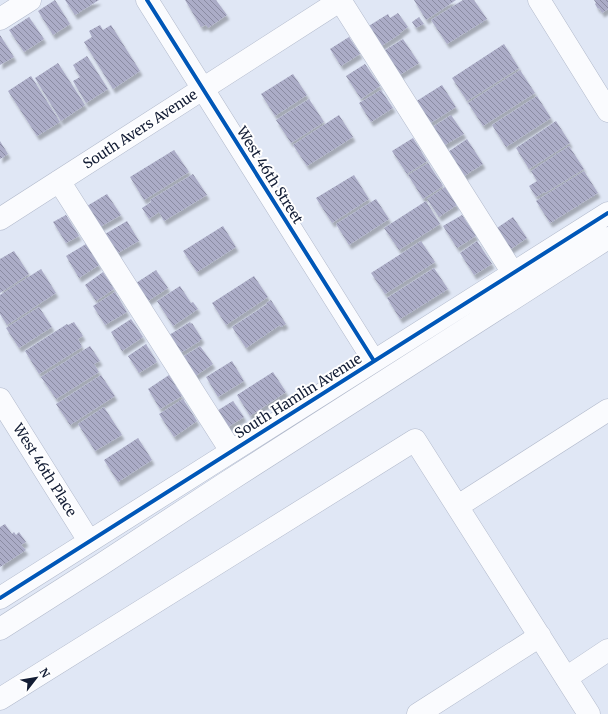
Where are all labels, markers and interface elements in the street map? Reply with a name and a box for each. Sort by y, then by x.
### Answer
street label: South Avers Avenue [79,85,201,173]
street label: West 46th Street [232,122,307,227]
street label: South Hamlin Avenue [231,350,365,442]
street label: West 46th Place [9,419,81,520]
north arrow [16,658,56,698]
text: N [36,666,53,680]

